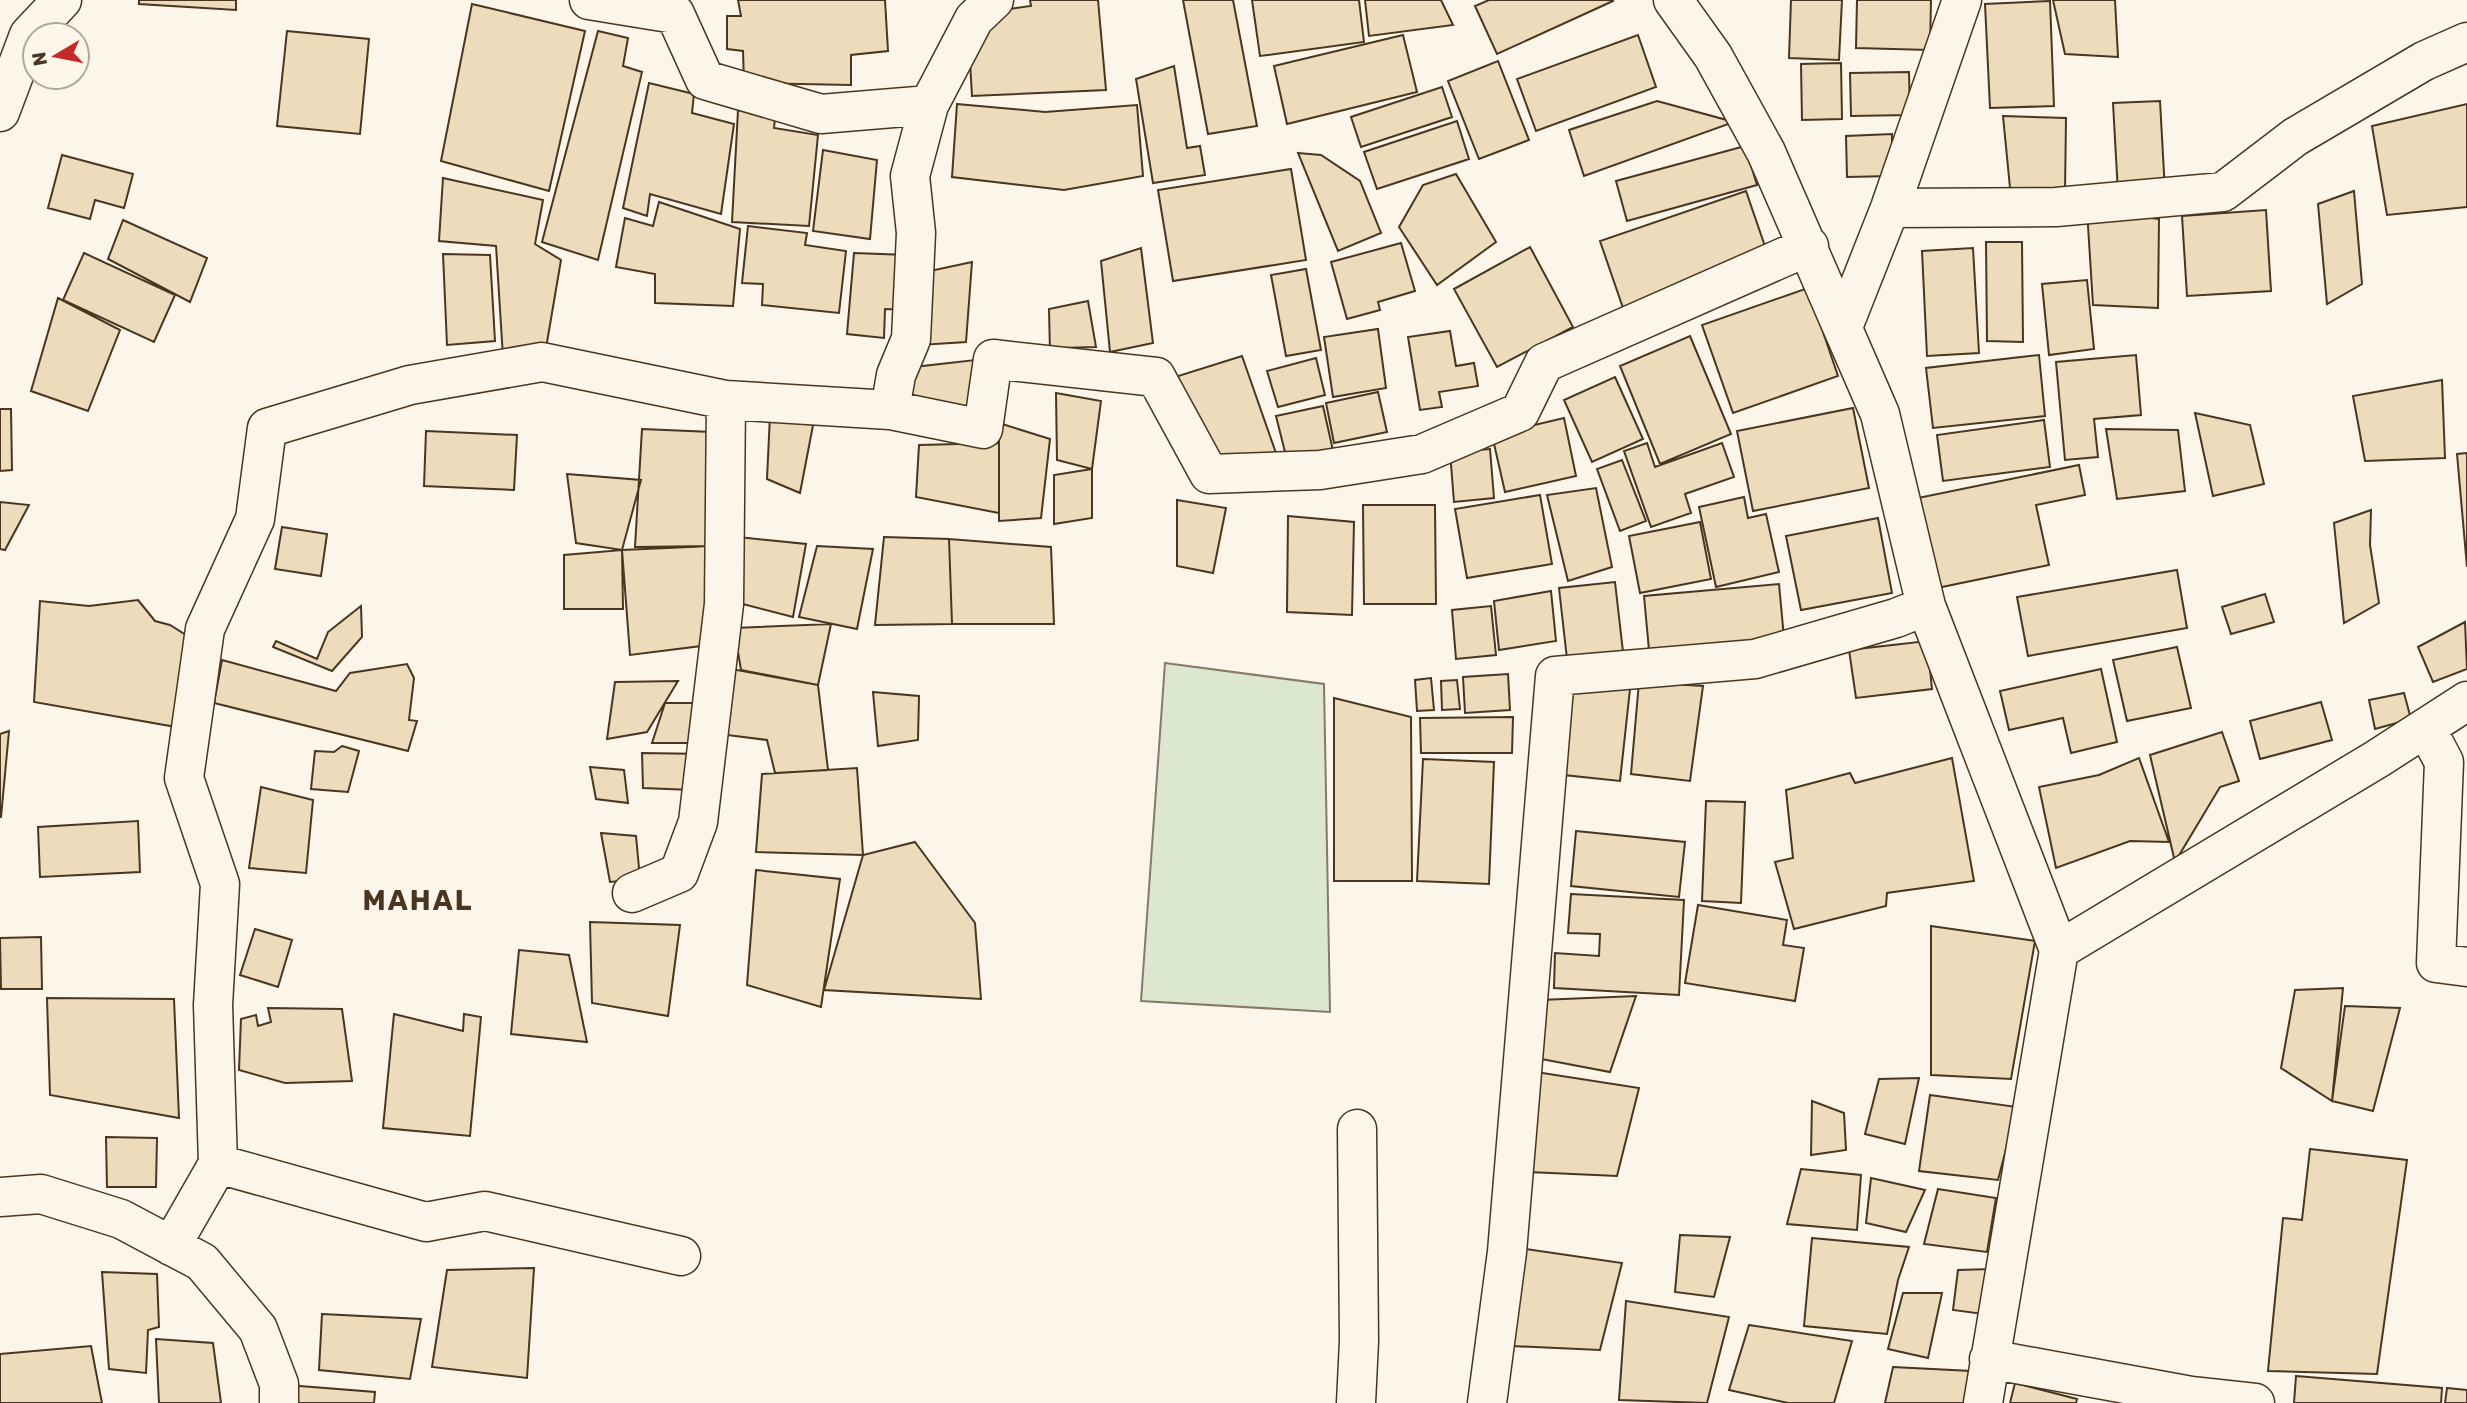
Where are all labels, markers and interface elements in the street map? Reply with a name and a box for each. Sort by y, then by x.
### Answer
north arrow [21,21,91,91]
text: N [27,50,52,68]
district label: MAHAL [363,884,473,917]

